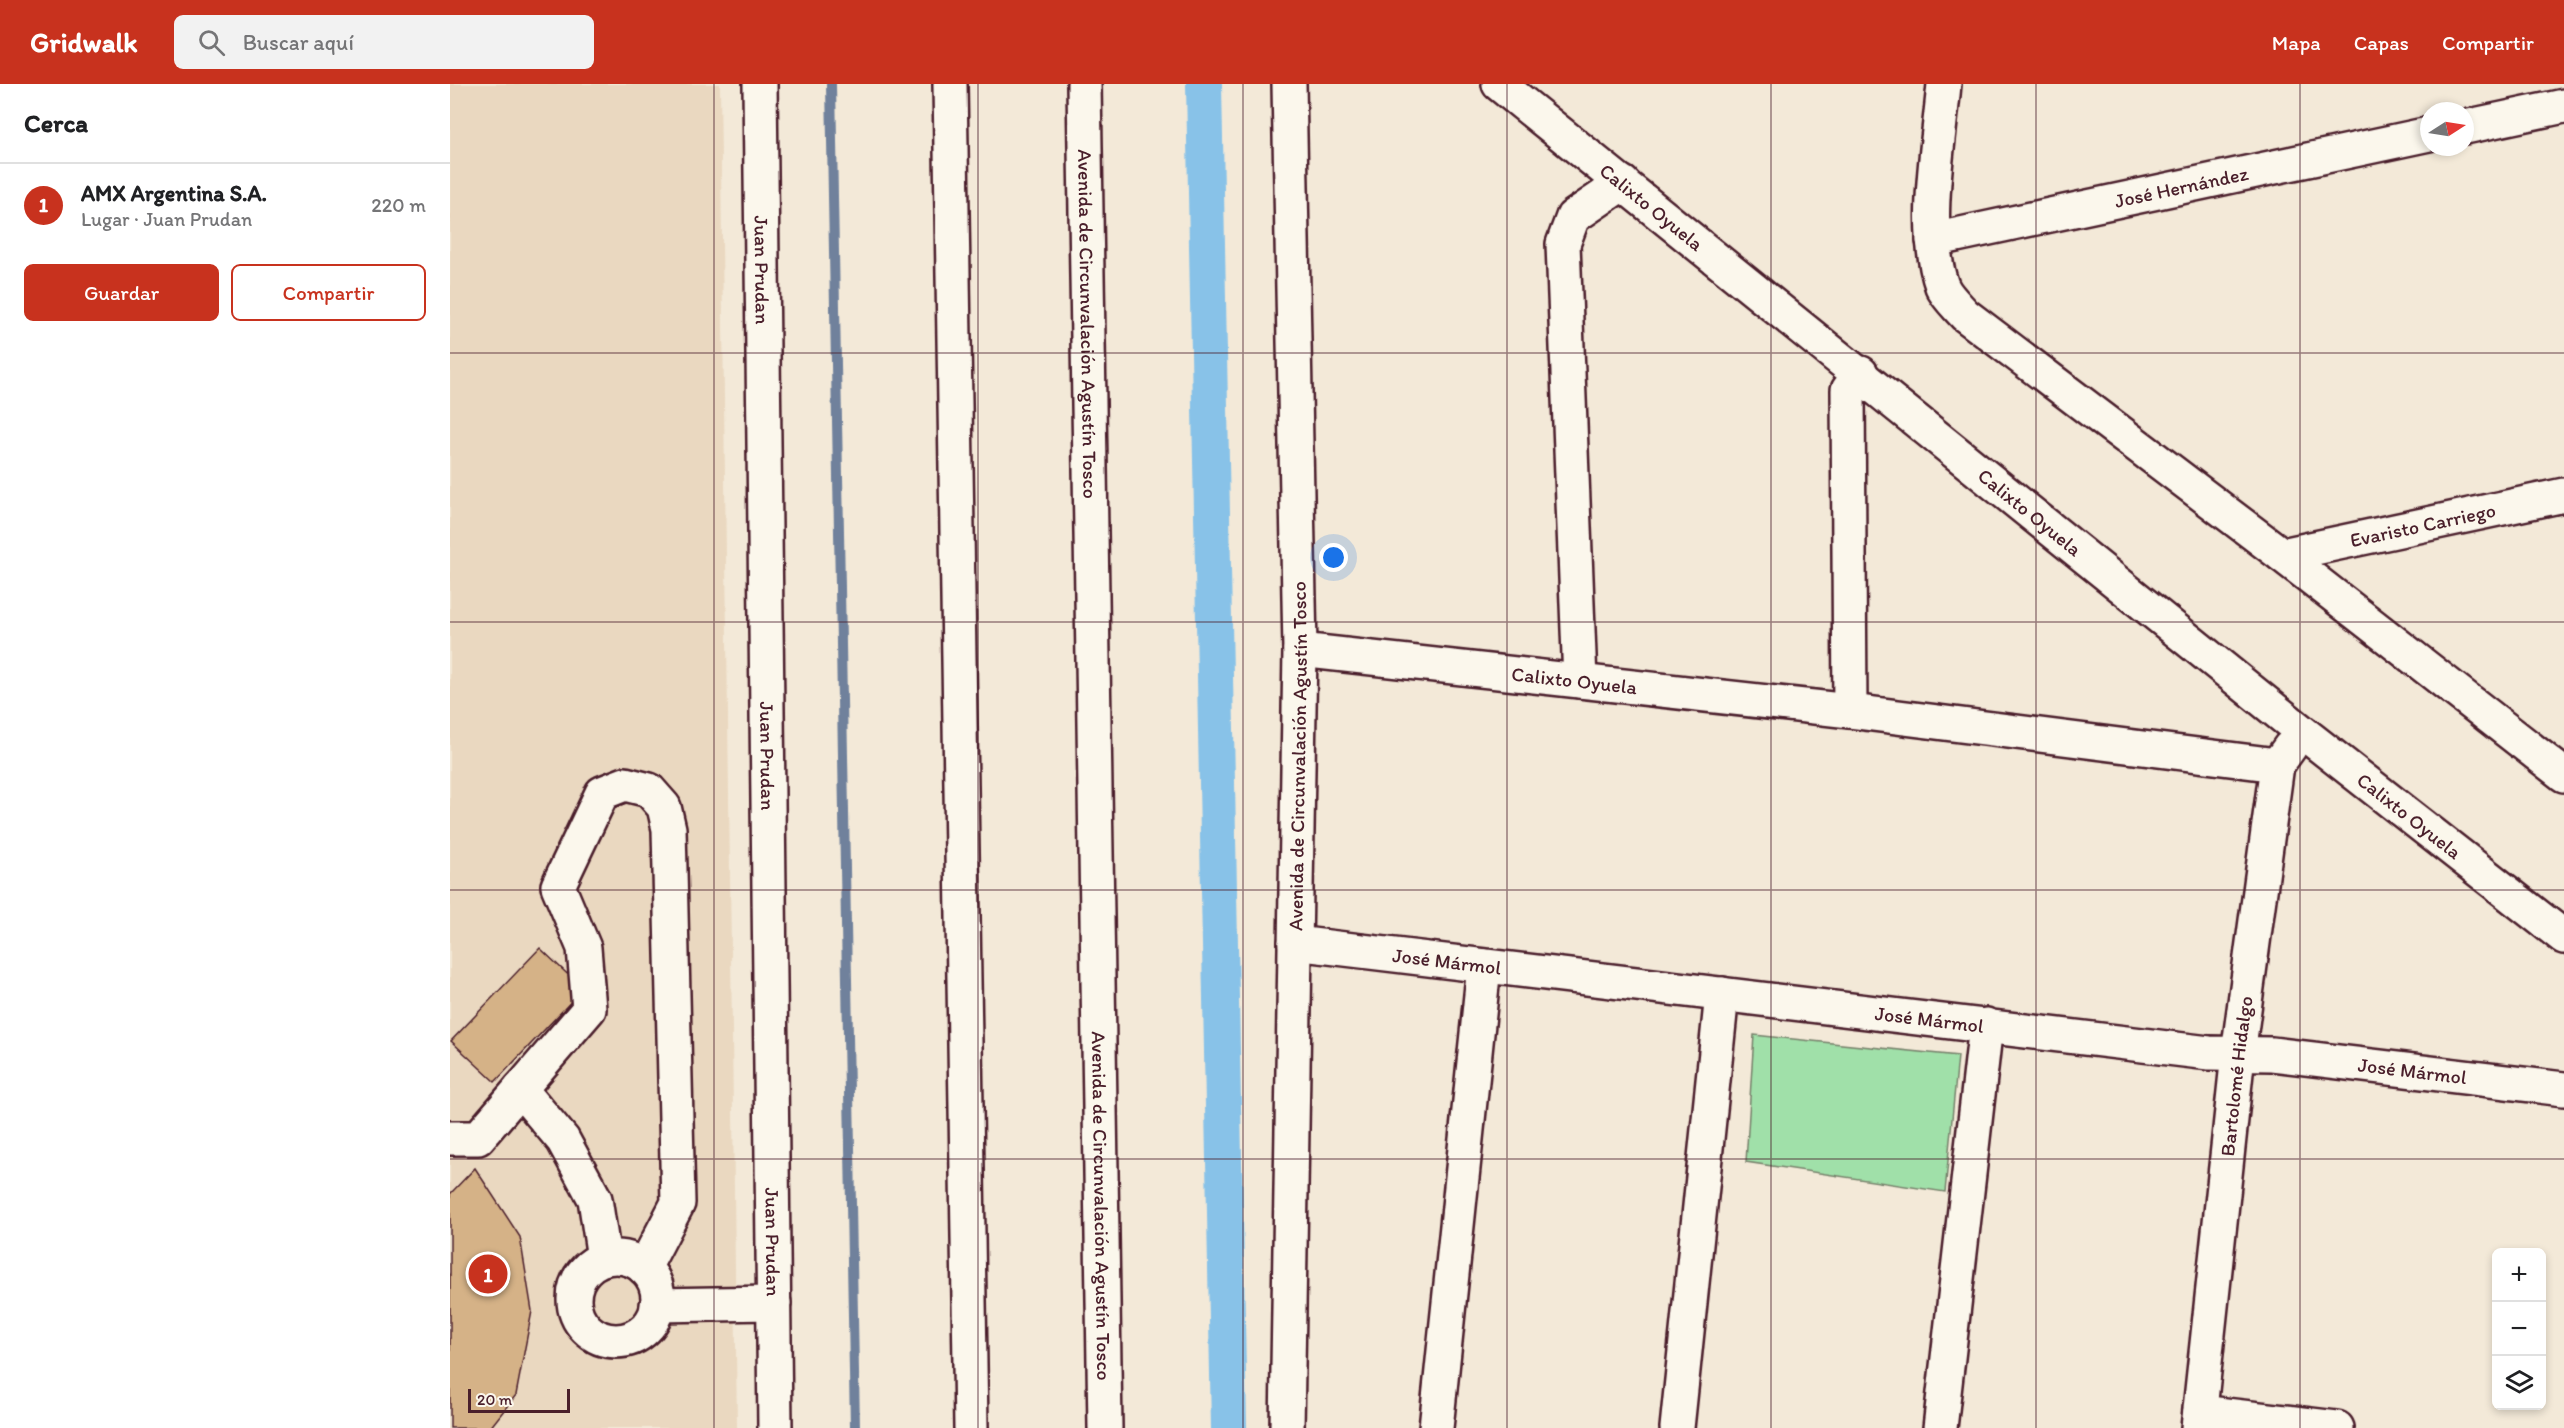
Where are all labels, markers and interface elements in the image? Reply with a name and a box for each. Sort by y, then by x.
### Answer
search box [174,15,594,69]
text: Gridwalk [30,25,138,59]
icon: search [195,26,228,59]
text: Buscar aquí [243,29,354,56]
text: Mapa [2272,30,2321,55]
text: Capas [2354,30,2409,55]
text: Compartir [2442,30,2534,55]
north arrow [2420,102,2474,156]
text: Cerca [24,107,88,139]
street label: Avenida de Circunvalación Agustín Tosco [1073,149,1102,499]
street label: Calixto Oyuela [1595,158,1709,256]
street label: José Hernández [2112,161,2251,213]
text: AMX Argentina S.A. [81,180,267,207]
text: 1 [39,193,48,217]
text: 220 m [371,193,426,217]
text: Lugar · Juan Prudan [81,207,252,231]
street label: Juan Prudan [749,215,775,325]
button: Guardar [24,264,219,321]
button: Compartir [231,264,426,321]
street label: Calixto Oyuela [1973,463,2087,562]
street label: Evaristo Carriego [2348,498,2498,552]
your location [1319,543,1348,572]
street label: Avenida de Circunvalación Agustín Tosco [1283,581,1312,931]
street label: Calixto Oyuela [1510,662,1639,699]
street label: Juan Prudan [755,701,780,811]
street label: Calixto Oyuela [2352,767,2467,865]
street label: José Mármol [1391,943,1503,980]
street label: Bartolomé Hidalgo [2215,994,2258,1157]
street label: José Mármol [1874,1001,1986,1038]
street label: Avenida de Circunvalación Agustín Tosco [1087,1031,1116,1381]
street label: José Mármol [2357,1052,2468,1089]
street label: Juan Prudan [760,1187,786,1297]
map controls [2492,1248,2546,1410]
button: + [2492,1248,2546,1302]
pin: 1 [468,1252,507,1296]
button: − [2492,1302,2546,1356]
button: layers [2492,1356,2546,1410]
scale bar [468,1386,570,1414]
text: 20 m [477,1390,512,1409]

